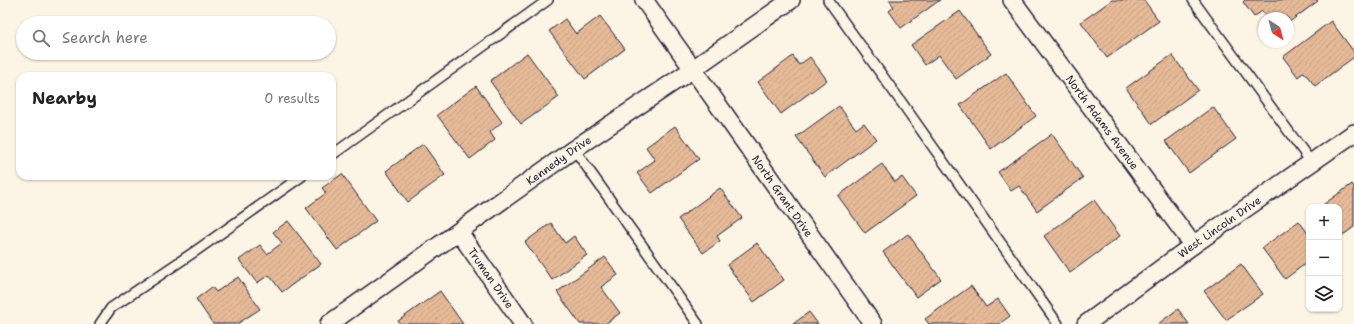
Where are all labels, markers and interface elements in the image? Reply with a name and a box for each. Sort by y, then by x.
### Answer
north arrow [1258,12,1294,48]
search box [16,16,336,60]
icon: search [30,27,52,49]
text: Search here [62,28,148,48]
street label: North Adams Avenue [1062,72,1142,173]
text: Nearby [32,87,97,109]
text: 0 results [264,90,320,107]
street label: Kennedy Drive [523,132,594,188]
street label: North Grant Drive [748,152,817,240]
street label: West Lincoln Drive [1175,193,1264,261]
map controls [1306,204,1342,312]
button: + [1306,204,1342,240]
button: − [1306,240,1342,276]
street label: Truman Drive [465,245,517,311]
button: layers [1306,276,1342,312]

